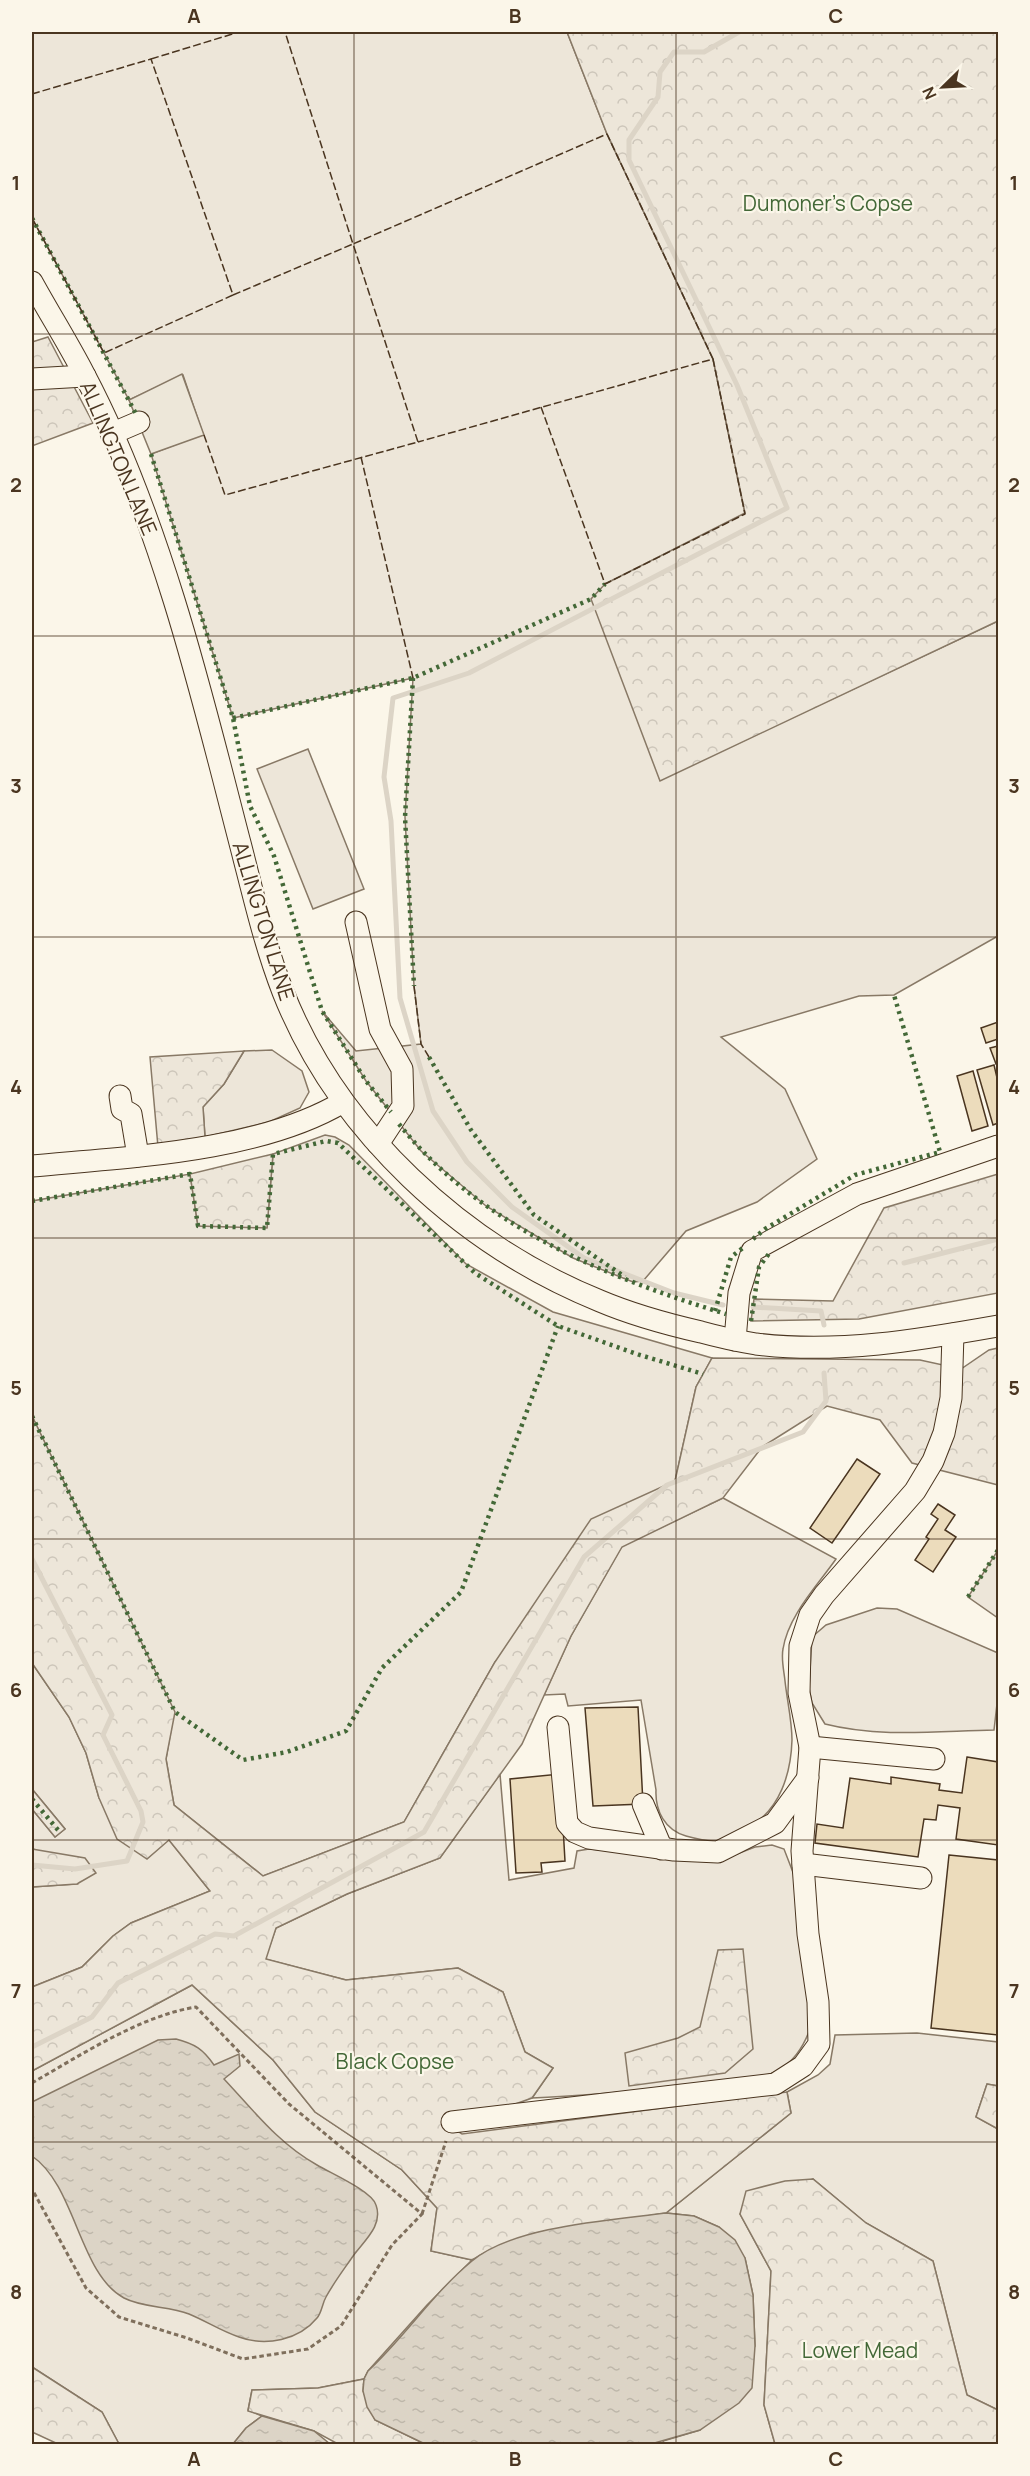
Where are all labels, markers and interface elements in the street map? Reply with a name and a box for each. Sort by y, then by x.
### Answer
text: A [187,2,201,29]
text: B [509,2,522,29]
text: C [829,2,843,29]
north arrow [913,57,973,117]
text: N [917,83,942,103]
text: 1 [12,169,20,196]
text: 1 [1010,169,1018,196]
park label: Dumoner's Copse [743,189,913,217]
street label: ALLINGTON LANE [74,377,164,539]
text: 2 [10,471,22,498]
text: 2 [1008,471,1020,498]
text: 3 [10,772,22,799]
text: 3 [1008,772,1020,799]
street label: ALLINGTON LANE [226,838,302,1004]
text: 4 [10,1073,22,1100]
text: 4 [1008,1073,1020,1100]
text: 5 [10,1374,22,1401]
text: 5 [1008,1374,1020,1401]
text: 6 [10,1676,22,1703]
text: 6 [1008,1676,1020,1703]
text: 7 [11,1977,21,2004]
text: 7 [1009,1977,1019,2004]
park label: Black Copse [336,2047,454,2075]
text: 8 [10,2278,22,2305]
text: 8 [1008,2278,1020,2305]
park label: Lower Mead [802,2336,918,2364]
text: A [187,2445,201,2472]
text: B [509,2445,522,2472]
text: C [829,2445,843,2472]

